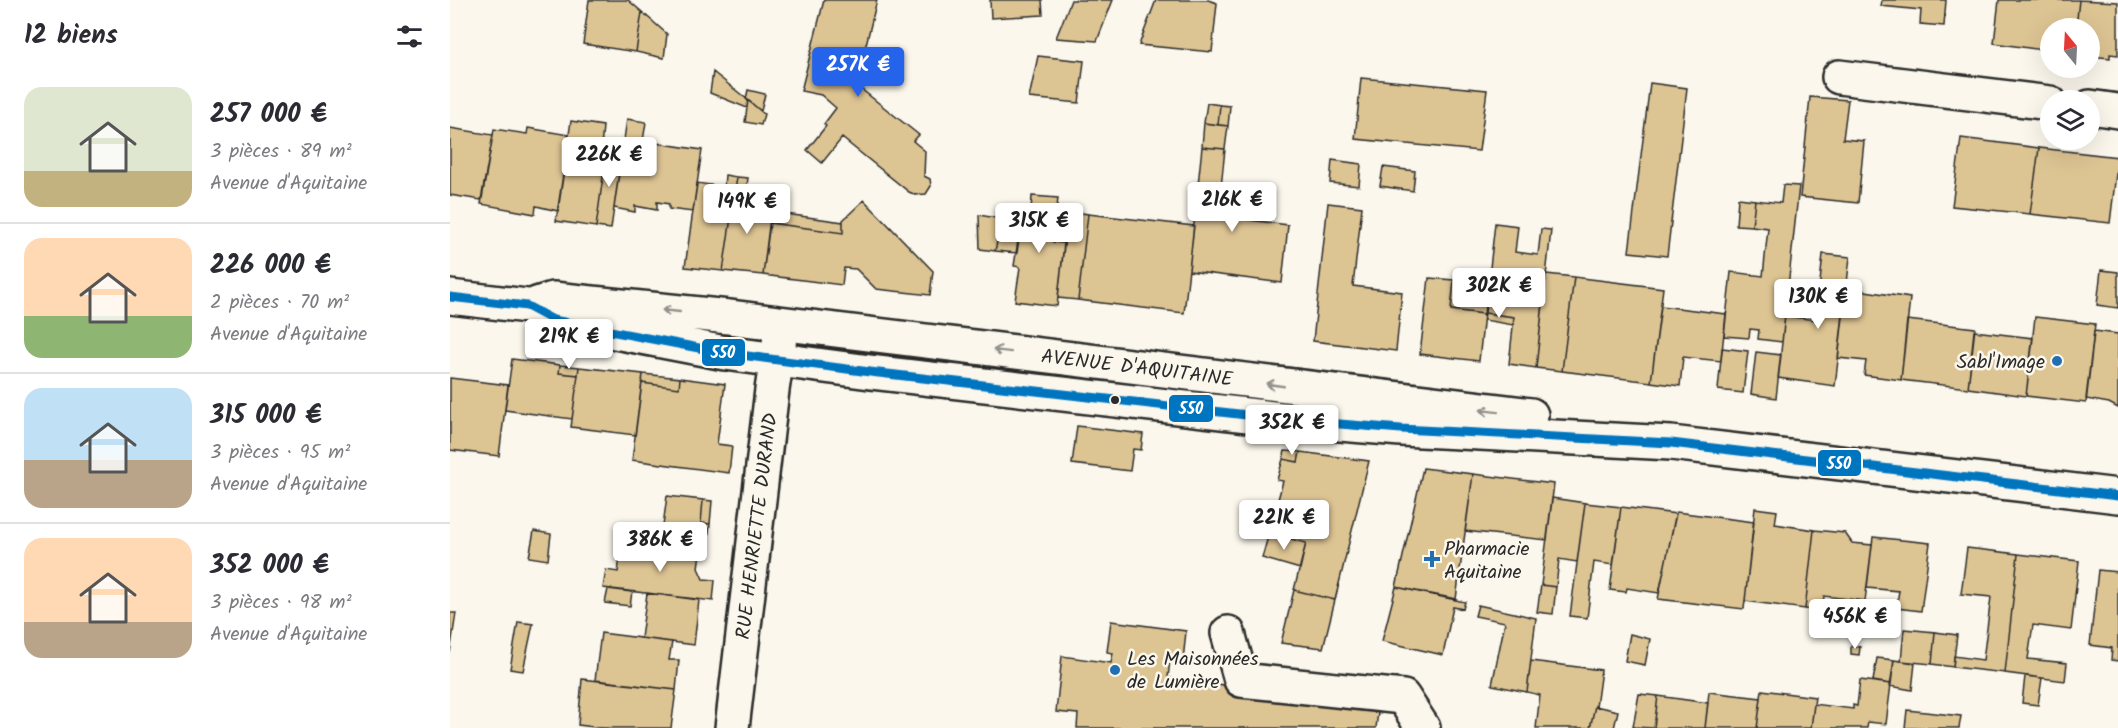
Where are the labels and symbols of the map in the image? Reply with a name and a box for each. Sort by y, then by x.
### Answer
north arrow [2040,18,2100,78]
pin: 257K € [809,47,907,98]
pin: 226K € [560,137,658,188]
pin: 216K € [1183,182,1281,233]
pin: 149K € [698,184,796,235]
pin: 315K € [990,203,1088,254]
pin: 302K € [1450,268,1548,319]
pin: 130K € [1769,279,1867,330]
one-way arrow [661,306,681,317]
pin: 219K € [520,319,618,370]
line badge: 550 [701,338,746,367]
text: 550 [710,341,736,366]
street label: AVENUE D'AQUITAINE [1039,341,1236,397]
one-way arrow [992,346,1012,357]
place label: Sabl'Image [1957,347,2045,379]
marker: Sabl'Image [2050,354,2064,368]
one-way arrow [1266,379,1285,390]
unlabelled marker [1109,394,1121,406]
line badge: 550 [1168,394,1214,423]
text: 550 [1178,397,1204,422]
pin: 352K € [1243,405,1341,456]
one-way arrow [1480,405,1500,416]
street label: RUE HENRIETTE DURAND [728,411,788,641]
line badge: 550 [1817,449,1862,477]
text: 550 [1826,452,1852,477]
pin: 221K € [1235,500,1333,551]
pin: 386K € [611,522,709,573]
place label: Pharmacie Aquitaine [1444,534,1530,589]
marker: Pharmacie Aquitaine [1425,552,1439,566]
pin: 456K € [1806,599,1904,650]
place label: Les Maisonnées de Lumière [1127,644,1259,699]
marker: Les Maisonnées de Lumière [1108,663,1122,677]

